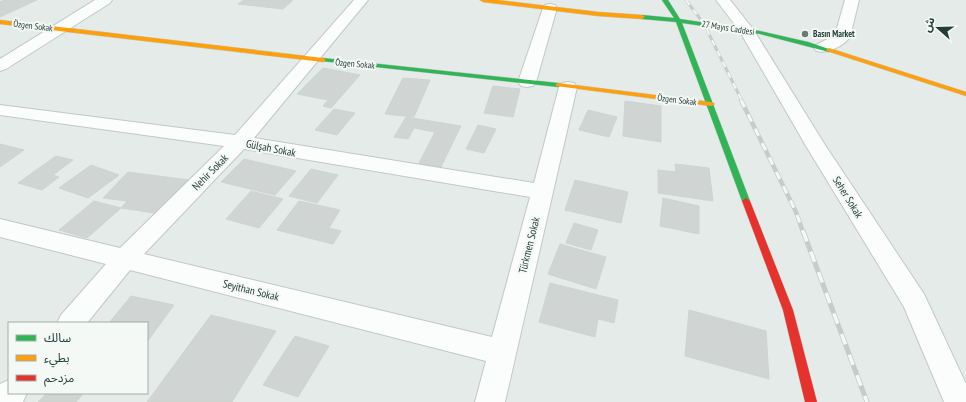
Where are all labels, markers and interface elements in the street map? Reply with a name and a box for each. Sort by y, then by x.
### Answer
north arrow [918,8,958,48]
text: ش [919,15,938,34]
street label: Özgen Sokak [13,18,54,33]
street label: 27 Mayıs Caddesi [701,18,755,37]
place label: Basın Market [813,28,855,39]
marker: Basın Market [800,29,810,39]
street label: Özgen Sokak [335,56,376,71]
street label: Özgen Sokak [657,92,698,107]
street label: Gülşah Sokak [245,136,298,160]
street label: Nehir Sokak [189,150,232,193]
street label: Seher Sokak [830,174,867,221]
street label: Türkmen Sokak [515,215,543,275]
street label: Seyithan Sokak [221,276,281,304]
legend [8,322,148,394]
text: سالك [44,330,71,345]
text: بطيء [44,350,70,368]
text: مزدحم [44,370,74,387]

